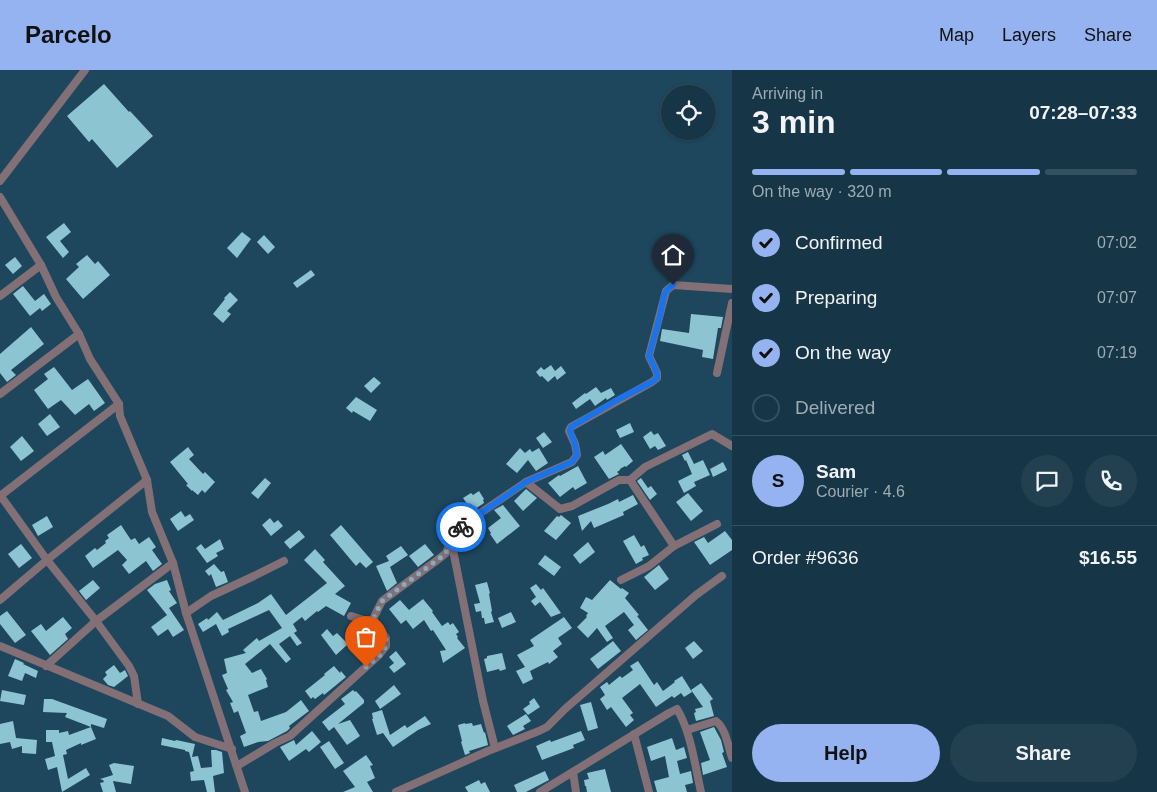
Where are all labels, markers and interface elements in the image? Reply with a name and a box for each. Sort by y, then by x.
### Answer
text: Parcelo [25,21,112,48]
text: Map [939,25,974,45]
text: Layers [1002,25,1056,45]
text: Share [1084,25,1132,45]
map controls [661,85,716,140]
button: locate [661,85,716,140]
text: Arriving in [752,85,823,102]
text: 07:28–07:33 [1029,102,1137,123]
text: 3 min [752,104,836,140]
text: On the way · 320 m [752,183,892,200]
icon: check [752,229,780,257]
text: Confirmed [795,232,883,253]
pin [652,234,694,285]
text: 07:02 [1097,234,1137,251]
icon: home [659,241,687,269]
icon: check [752,284,780,312]
text: Preparing [795,287,877,308]
text: 07:07 [1097,289,1137,306]
icon: check [752,339,780,367]
text: On the way [795,342,891,363]
text: 07:19 [1097,344,1137,361]
text: Delivered [795,397,875,418]
button: chat [1021,455,1073,507]
button: phone [1085,455,1137,507]
text: Sam [816,461,856,482]
text: S [772,470,784,491]
text: Courier · 4.6 [816,483,905,500]
courier [436,502,486,552]
icon: bike [447,513,475,541]
text: Order #9636 [752,547,859,568]
text: $16.55 [1079,547,1137,568]
pin [345,616,387,667]
icon: bag [352,623,380,651]
button: Help [752,724,940,782]
button: Share [950,724,1137,782]

